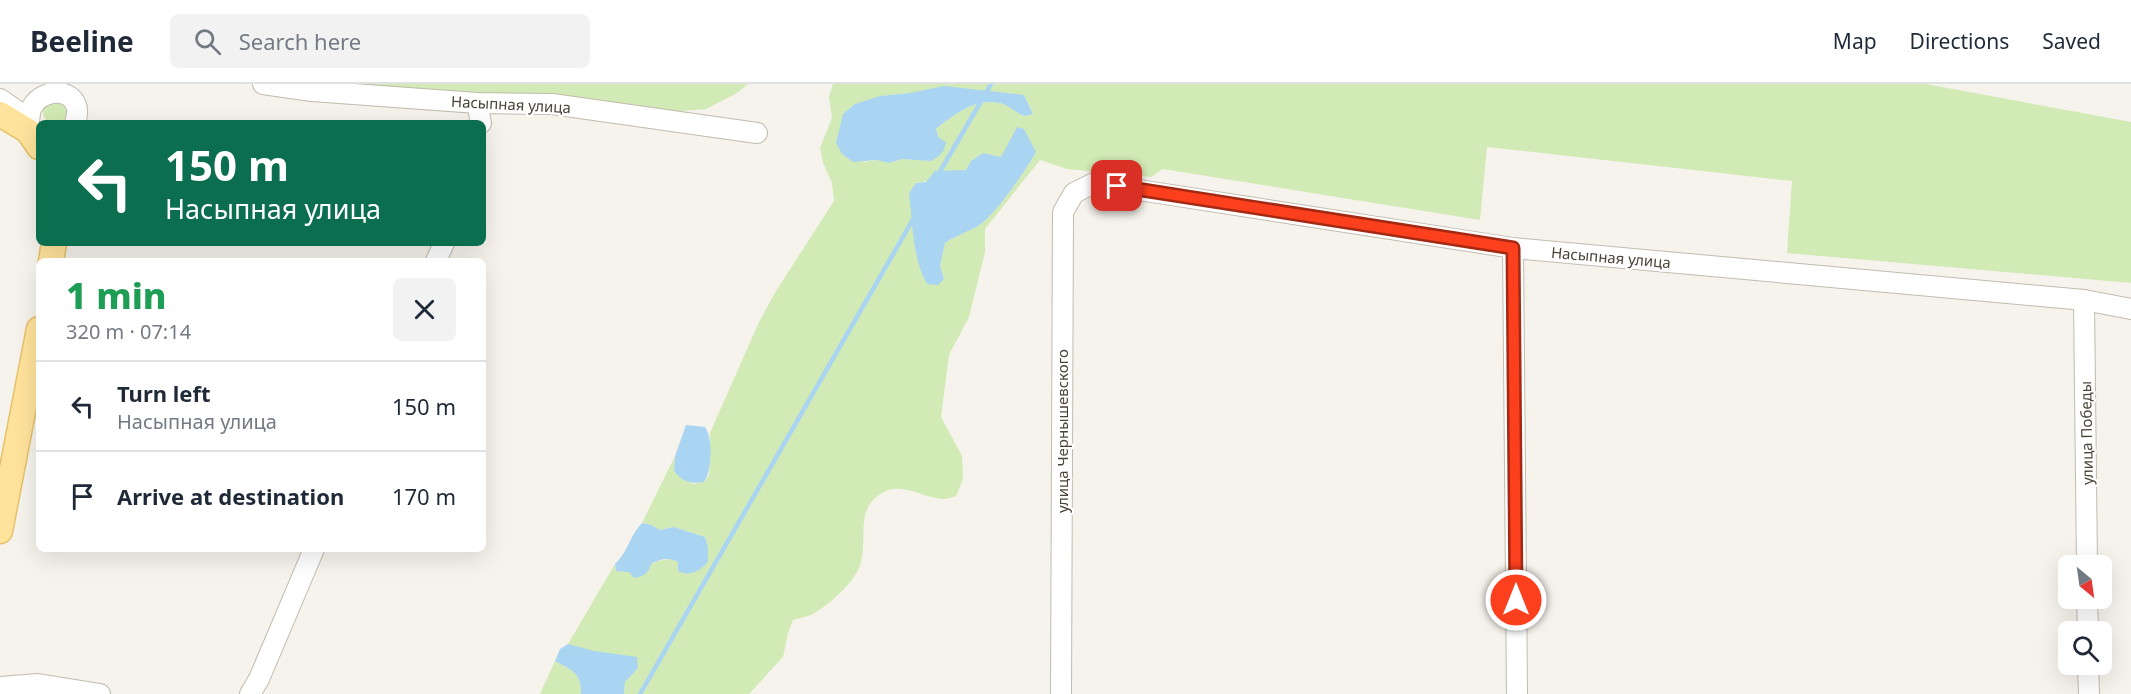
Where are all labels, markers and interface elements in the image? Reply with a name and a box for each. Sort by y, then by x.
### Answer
search box [170,14,590,68]
text: Beeline [30,22,134,60]
icon: search [191,25,224,58]
text: Search here [239,26,361,56]
text: Map [1833,27,1877,55]
text: Directions [1910,27,2009,55]
text: Saved [2042,27,2101,55]
street label: Насыпная улица [451,91,571,117]
text: 150 m [165,136,289,193]
icon: left [66,144,144,222]
pin [1091,160,1142,211]
icon: arrive [1100,169,1133,202]
text: Насыпная улица [165,190,381,227]
street label: Насыпная улица [1550,242,1672,272]
text: 1 min [66,271,167,320]
button: close [393,278,456,341]
text: 320 m · 07:14 [66,318,191,345]
street label: улица Чернышевского [1052,349,1072,513]
text: Turn left [117,378,211,408]
street label: улица Победы [2075,381,2097,485]
icon: left [66,390,99,423]
text: 150 m [392,391,456,421]
text: Насыпная улица [117,408,277,435]
icon: arrive [66,480,99,513]
text: Arrive at destination [117,481,344,511]
text: 170 m [392,481,456,511]
north arrow [2058,555,2112,609]
map controls [2058,555,2112,675]
position arrow [1484,568,1548,632]
button: search [2058,621,2112,675]

